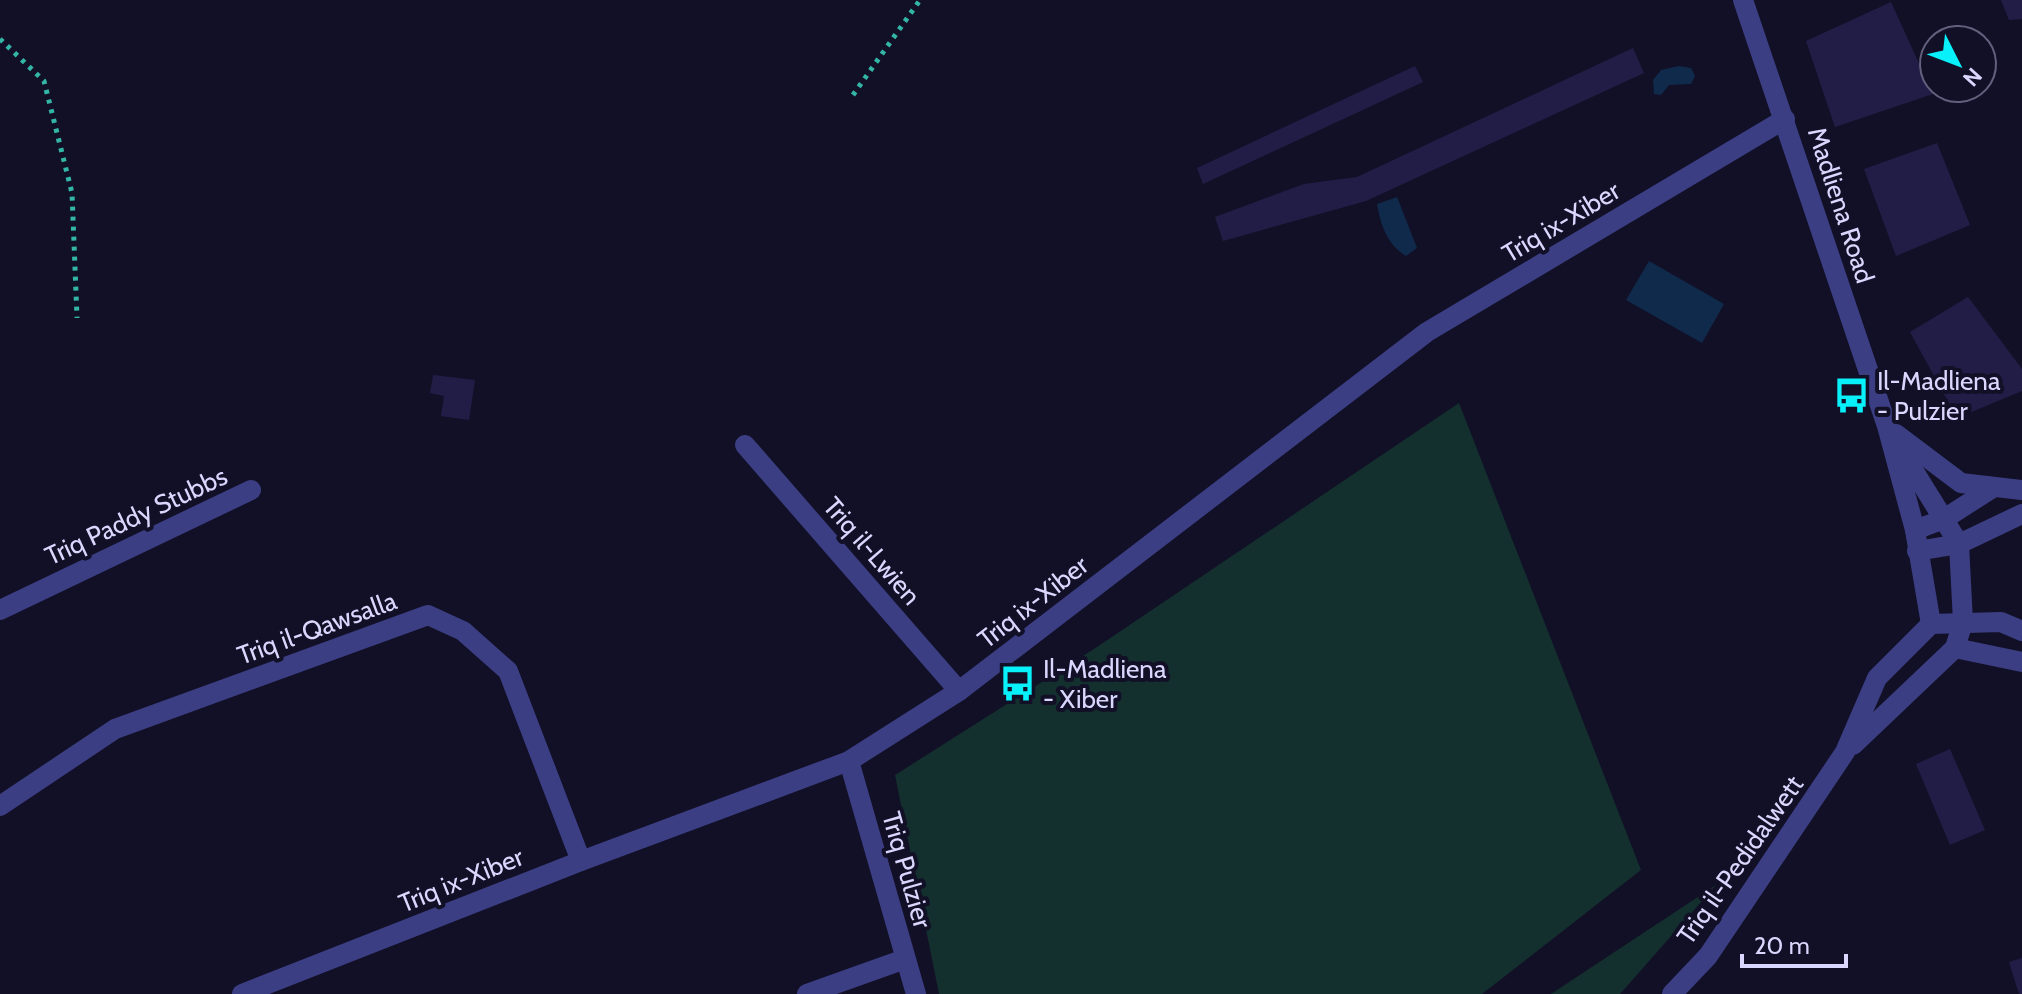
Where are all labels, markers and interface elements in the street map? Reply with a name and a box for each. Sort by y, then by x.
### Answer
north arrow [1918,24,1998,104]
text: N [1957,62,1988,92]
street label: Madliena Road [1801,123,1881,287]
street label: Triq ix-Xiber [1496,174,1626,270]
place label: Il-Madliena - Pulzier [1877,365,2001,427]
bus stop icon: Il-Madliena - Pulzier [1832,377,1870,415]
street label: Triq Paddy Stubbs [40,460,232,572]
street label: Triq il-Lwien [816,491,928,611]
street label: Triq ix-Xiber [971,548,1095,655]
street label: Triq il-Qawsalla [233,584,401,672]
place label: Il-Madliena - Xiber [1043,653,1167,715]
bus stop icon: Il-Madliena - Xiber [998,665,1036,703]
street label: Triq il-Pedidalwett [1670,769,1810,951]
street label: Triq Pulzier [875,808,939,933]
street label: Triq ix-Xiber [394,840,529,919]
scale bar [1742,918,1846,968]
text: 20 m [1754,931,1810,960]

